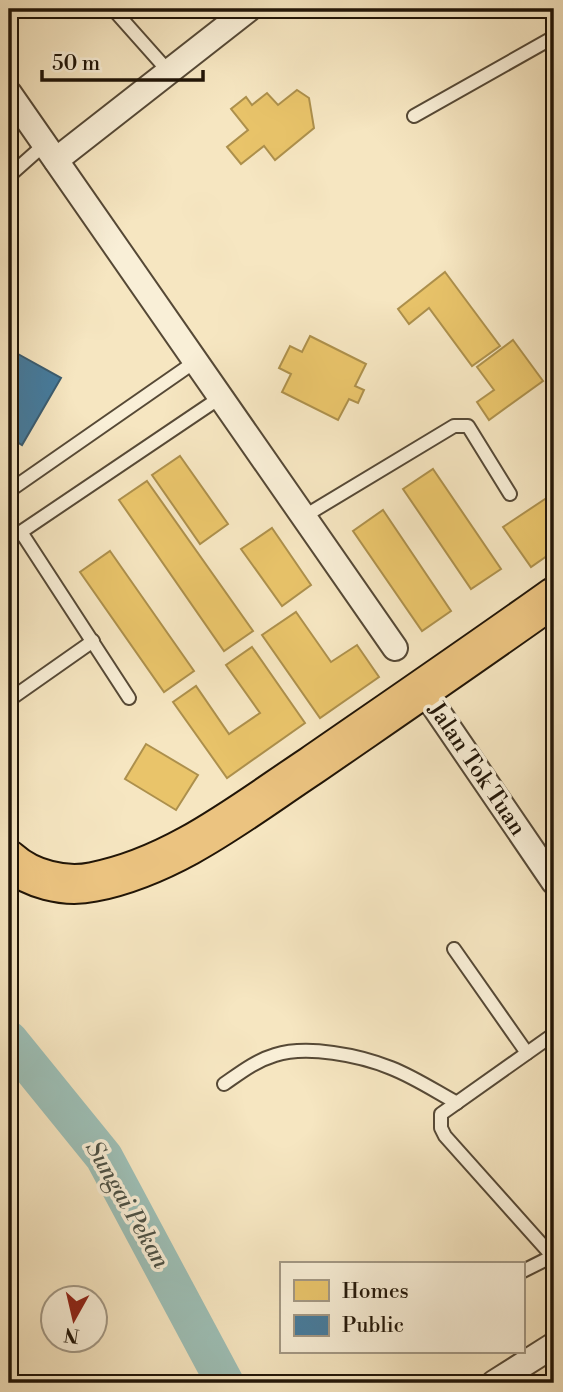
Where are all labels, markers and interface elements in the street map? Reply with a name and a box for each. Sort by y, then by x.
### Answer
scale bar [42,38,203,82]
text: 50 m [52,51,100,77]
street label: Jalan Tok Tuan [422,696,532,841]
water label: Sungai Pekan [78,1136,176,1275]
legend [280,1262,524,1354]
text: Homes [342,1279,409,1305]
north arrow [38,1284,108,1354]
text: Public [342,1313,404,1339]
text: N [63,1322,81,1348]

